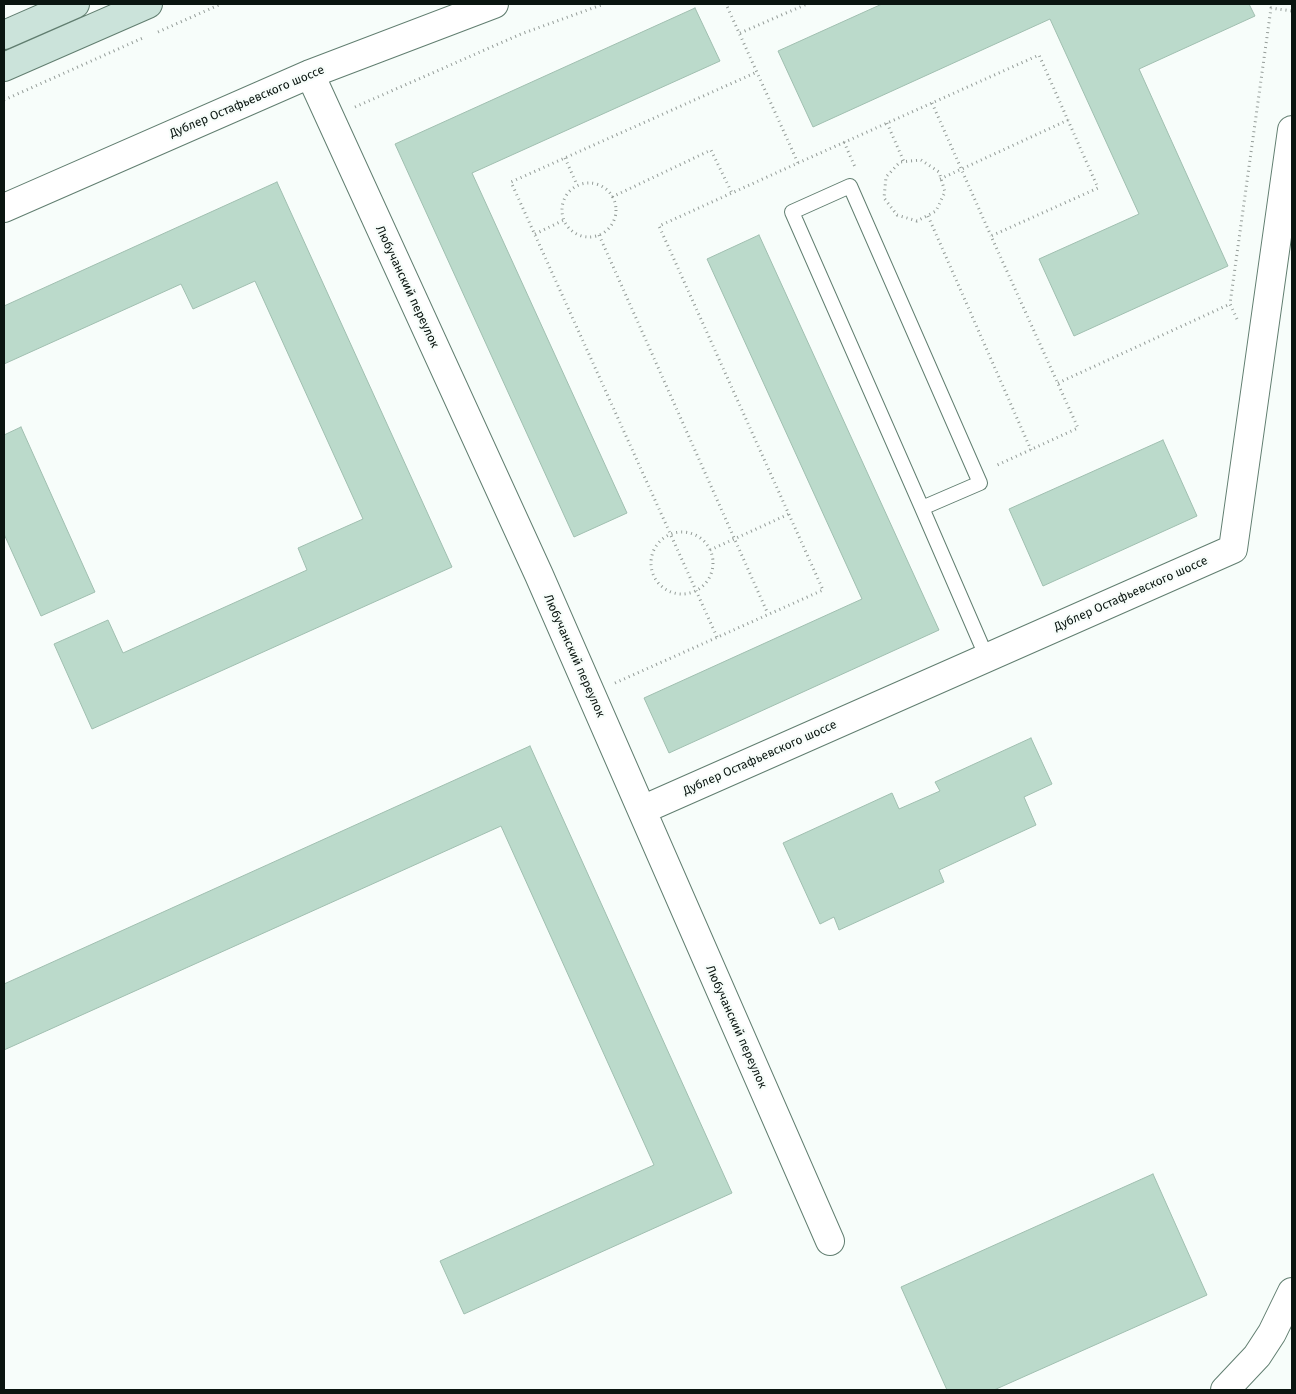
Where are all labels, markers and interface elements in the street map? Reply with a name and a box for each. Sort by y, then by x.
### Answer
street label: Дублер Остафьевского шоссе [168,63,326,141]
street label: Любучанский переулок [372,224,442,350]
street label: Дублер Остафьевского шоссе [1052,554,1210,634]
street label: Любучанский переулок [540,592,608,720]
street label: Дублер Остафьевского шоссе [681,718,839,798]
street label: Любучанский переулок [702,963,770,1091]

